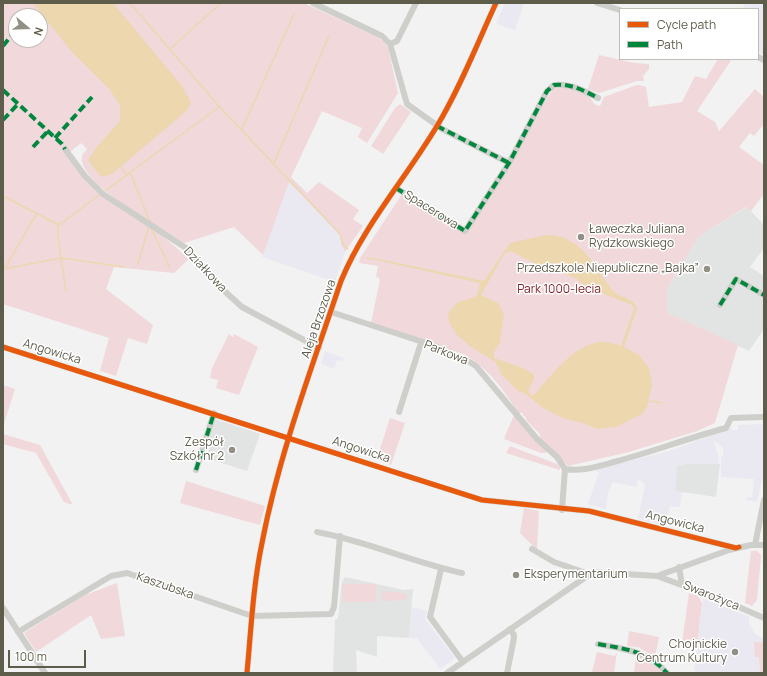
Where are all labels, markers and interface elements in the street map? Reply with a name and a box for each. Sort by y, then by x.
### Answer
north arrow [8,8,48,48]
legend [619,8,759,60]
text: Cycle path [657,16,716,33]
text: N [30,26,47,38]
text: Path [657,36,683,53]
street label: Spacerowa [401,188,461,232]
place label: Ławeczka Juliana Rydzkowskiego [589,223,684,251]
marker: Ławeczka Juliana Rydzkowskiego [576,232,586,242]
street label: Działkowa [180,244,230,296]
place label: Przedszkole Niepubliczne „Bajka” [517,262,699,276]
marker: Przedszkole Niepubliczne „Bajka” [702,264,712,274]
street label: Aleja Brzozowa [299,278,339,360]
park label: Park 1000-lecia [517,283,601,297]
street label: Angowicka [21,336,83,368]
street label: Parkowa [422,338,470,368]
street label: Angowicka [330,434,392,466]
place label: Zespół Szkół nr 2 [170,436,224,464]
marker: Zespół Szkół nr 2 [227,445,237,455]
street label: Angowicka [644,508,706,536]
place label: Eksperymentarium [524,568,628,582]
street label: Kaszubska [135,570,195,602]
marker: Eksperymentarium [511,570,521,580]
street label: Swarożyca [681,578,741,614]
place label: Chojnickie Centrum Kultury [636,638,727,666]
scale bar [10,642,88,668]
marker: Chojnickie Centrum Kultury [730,647,740,657]
text: 100 m [15,648,47,665]

